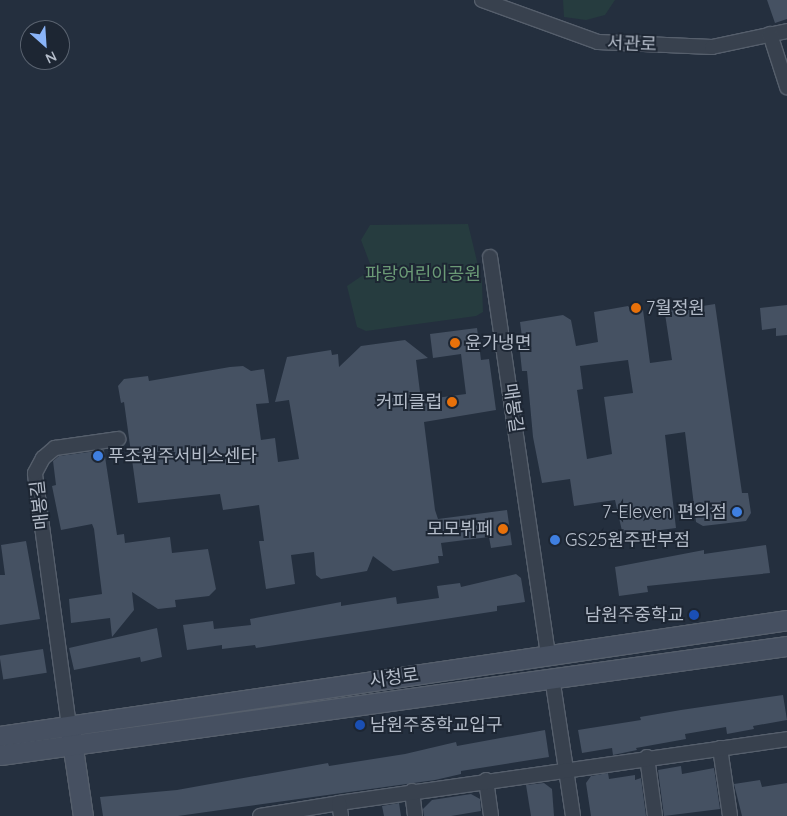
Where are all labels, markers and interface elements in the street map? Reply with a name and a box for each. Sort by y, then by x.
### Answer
north arrow [20,20,70,70]
street label: 서관로 [607,32,657,56]
text: N [43,47,60,68]
park label: 파랑어린이공원 [365,263,481,285]
place label: 7월정원 [646,297,705,319]
marker: 7월정원 [630,302,642,314]
place label: 윤가냉면 [465,332,531,354]
marker: 윤가냉면 [449,337,461,349]
street label: 매봉길 [499,382,527,434]
place label: 커피클럽 [376,391,442,413]
marker: 커피클럽 [446,396,458,408]
place label: 푸조원주서비스센타 [108,445,257,467]
marker: 푸조원주서비스센타 [92,450,104,462]
street label: 매봉길 [27,479,53,531]
place label: 7-Eleven 편의점 [602,501,727,523]
marker: 7-Eleven 편의점 [731,506,743,518]
place label: 모모뷔페 [427,518,493,540]
marker: 모모뷔페 [497,523,509,535]
place label: GS25원주판부점 [565,529,690,551]
marker: GS25원주판부점 [549,534,561,546]
place label: 남원주중학교 [585,604,684,626]
marker: 남원주중학교 [688,609,700,621]
street label: 시청로 [368,664,420,692]
place label: 남원주중학교입구 [370,714,502,736]
marker: 남원주중학교입구 [354,719,366,731]

